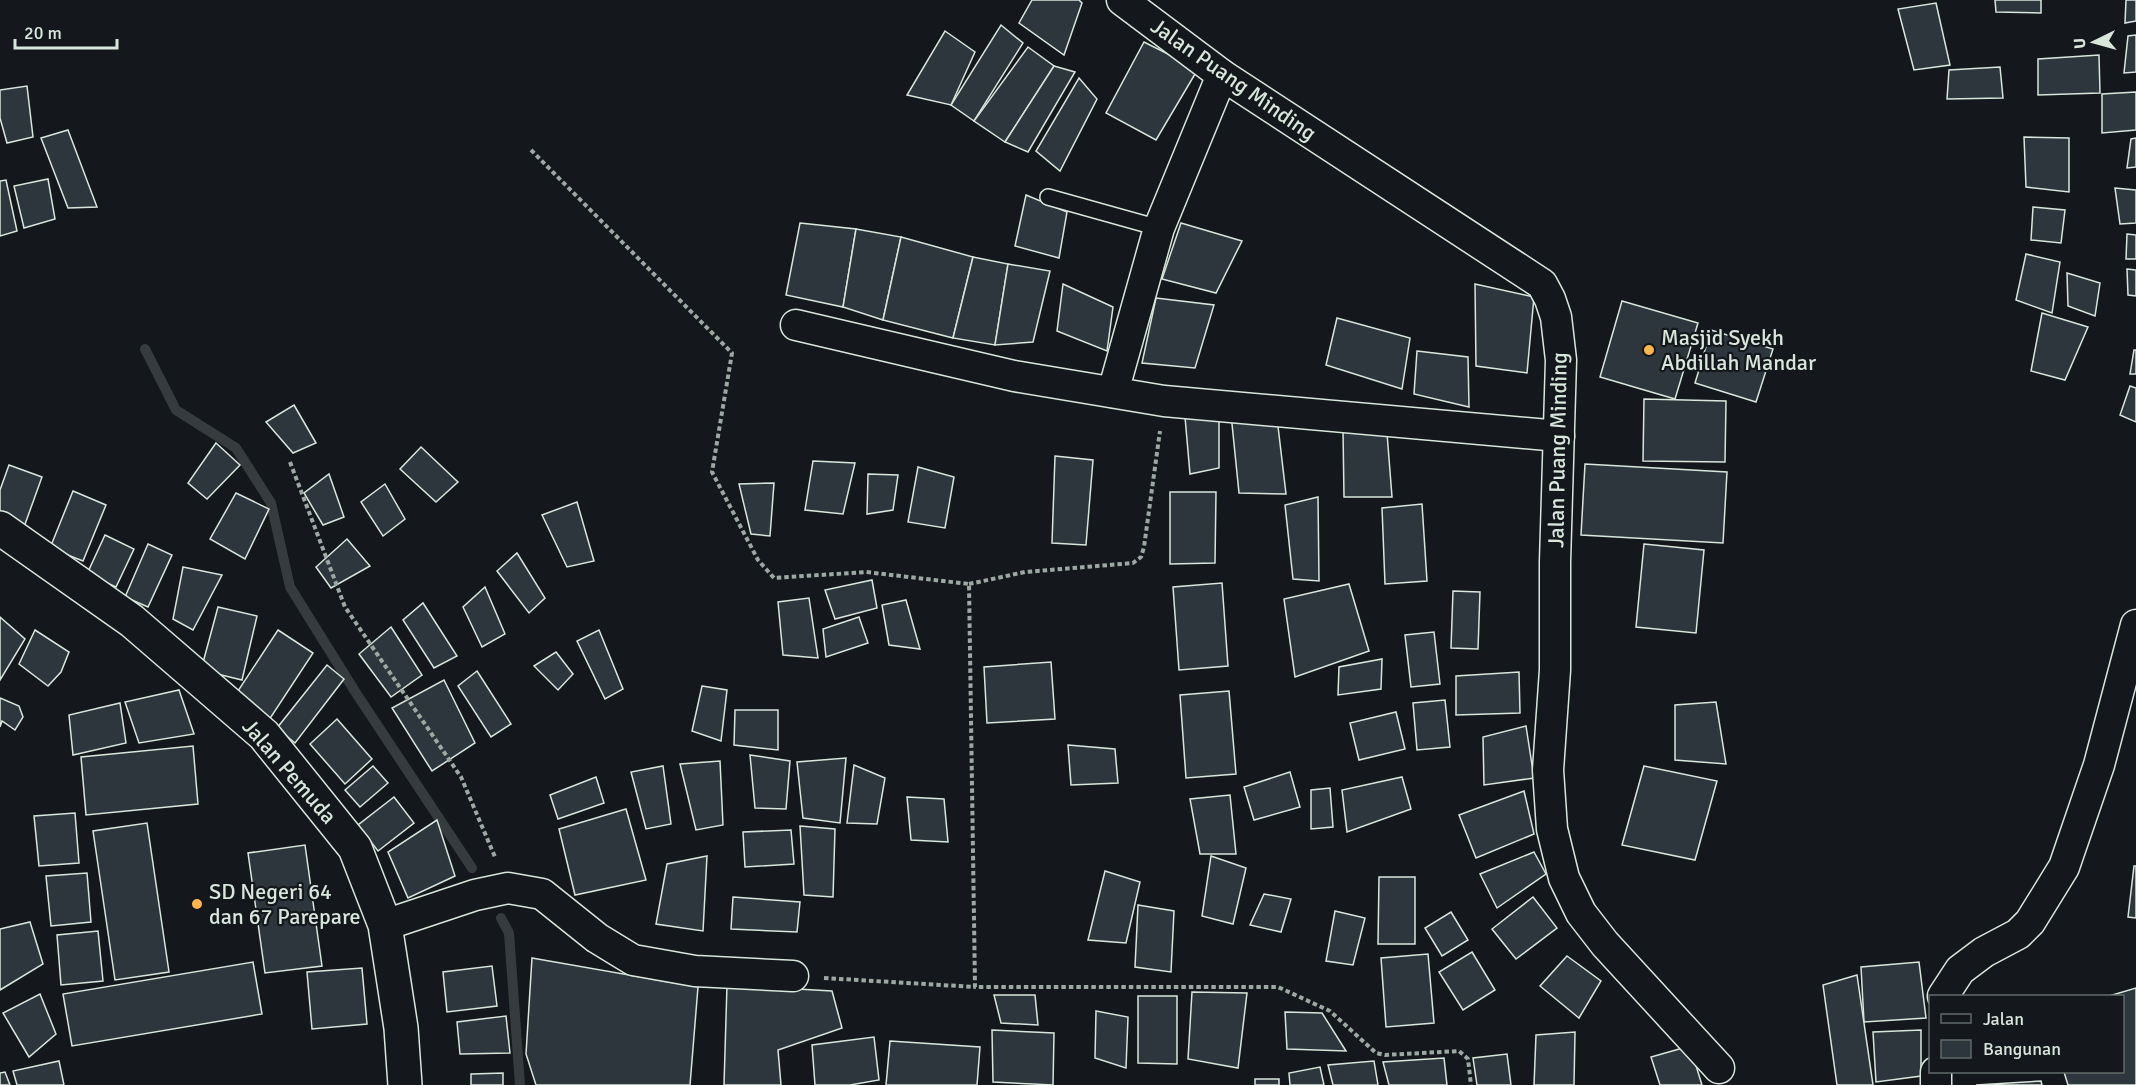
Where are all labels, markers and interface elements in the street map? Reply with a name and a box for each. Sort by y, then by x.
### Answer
scale bar [15,12,117,50]
street label: Jalan Puang Minding [1146,12,1322,147]
north arrow [2064,12,2124,72]
text: 20 m [24,22,62,44]
text: U [2070,37,2090,49]
place label: Masjid Syekh Abdillah Mandar [1661,324,1816,376]
marker: Masjid Syekh Abdillah Mandar [1642,343,1656,357]
street label: Jalan Puang Minding [1542,352,1573,548]
street label: Jalan Pemuda [237,713,343,829]
place label: SD Negeri 64 dan 67 Parepare [209,878,361,930]
marker: SD Negeri 64 dan 67 Parepare [190,897,204,911]
legend [1929,995,2124,1073]
text: Jalan [1983,1008,2024,1030]
text: Bangunan [1983,1038,2061,1060]

